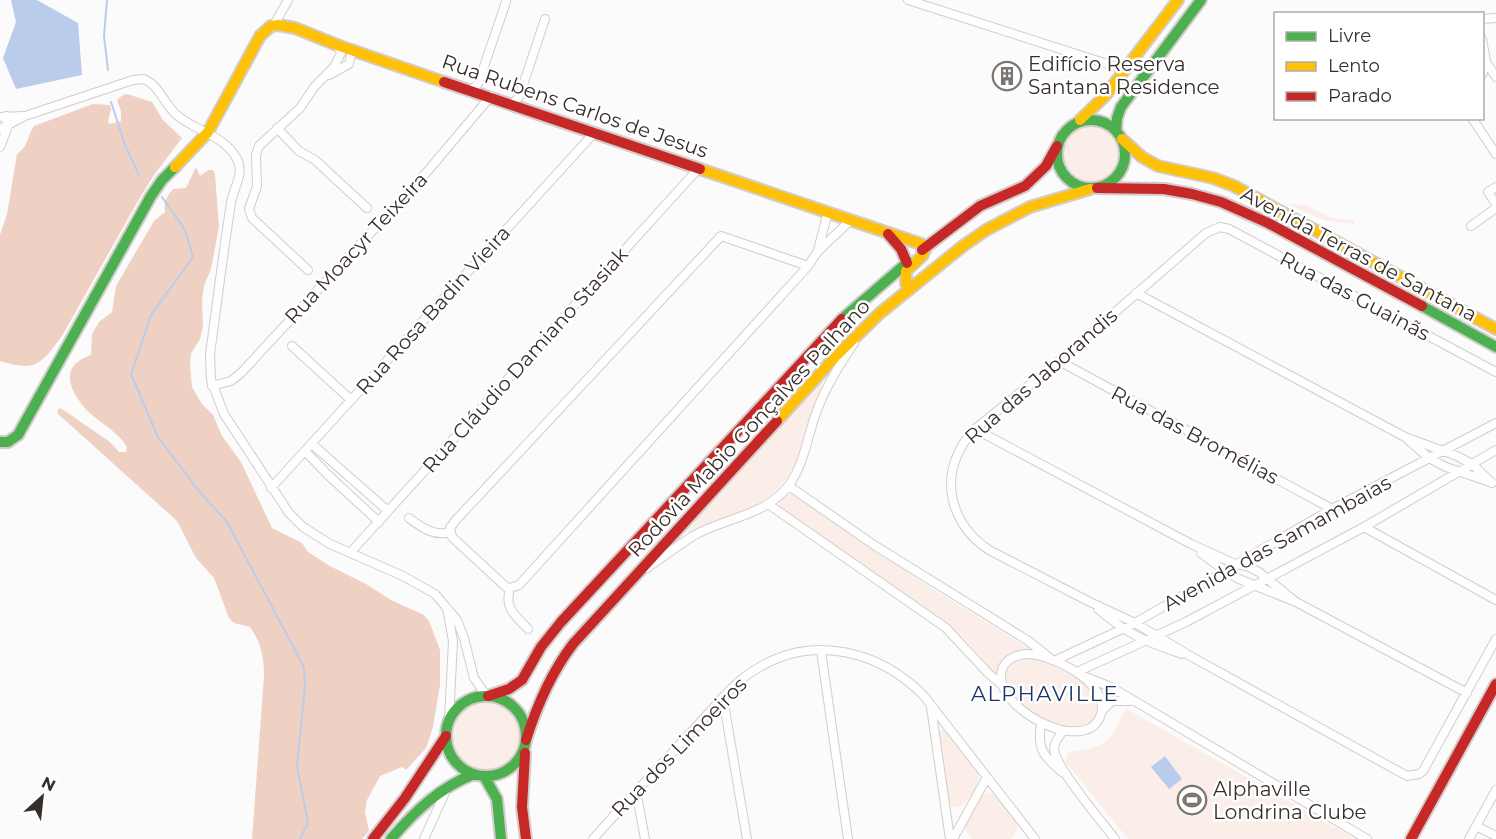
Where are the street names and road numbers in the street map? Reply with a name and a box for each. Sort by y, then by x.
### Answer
street label: Rua Rubens Carlos de Jesus [439,49,711,163]
street label: Rua Moacyr Teixeira [280,167,432,329]
street label: Avenida Terras de Santana [1237,182,1481,326]
street label: Rua Rosa Badin Vieira [351,221,515,399]
street label: Rua Cláudio Damiano Stasiak [417,242,633,478]
street label: Rua das Guainãs [1276,246,1434,346]
street label: Rodovia Mabio Gonçalves Palhano [623,294,875,562]
street label: Rua das Jaborandis [960,303,1122,449]
street label: Rua das Bromélias [1107,381,1283,489]
street label: Avenida das Samambaias [1159,470,1395,616]
street label: Rua dos Limoeiros [606,672,752,822]

